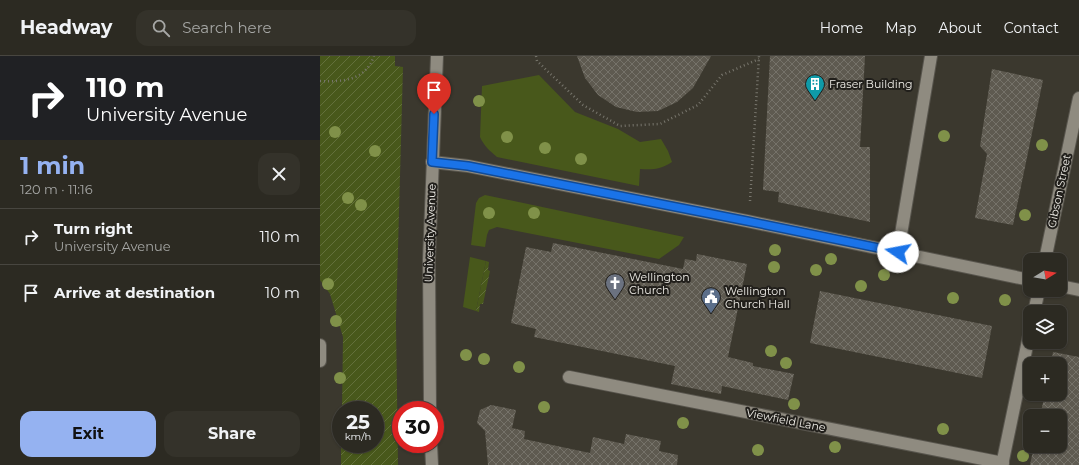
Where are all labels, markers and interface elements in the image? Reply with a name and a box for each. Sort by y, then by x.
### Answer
search box [136,10,416,46]
text: Headway [20,16,112,39]
icon: search [150,17,172,39]
text: Search here [182,18,272,37]
text: Home [820,19,863,37]
text: Map [885,19,916,37]
text: About [938,19,982,37]
text: Contact [1004,19,1059,37]
text: 110 m [86,70,164,104]
icon: right [20,72,72,124]
pin [417,73,451,114]
building icon: Fraser Building [804,73,826,101]
place label: Fraser Building [829,77,913,91]
icon: arrive [423,79,445,101]
text: University Avenue [86,104,247,126]
text: 1 min [20,151,85,180]
street label: Gibson Street [1044,152,1074,229]
button: close [258,153,300,195]
text: 120 m · 11:16 [20,181,93,197]
street label: University Avenue [421,183,439,283]
text: Turn right [54,219,133,238]
icon: right [20,226,42,248]
text: 110 m [259,227,300,246]
position arrow [877,231,919,273]
text: University Avenue [54,238,171,254]
north arrow [1023,253,1067,297]
map controls [1023,253,1067,453]
place label: Wellington Church [629,270,690,297]
church icon: Wellington Church [604,272,626,300]
icon: arrive [20,282,42,304]
text: Arrive at destination [54,283,215,302]
text: 10 m [265,283,300,302]
place label: Wellington Church Hall [725,284,790,311]
public building icon: Wellington Church Hall [700,286,722,314]
button: layers [1023,305,1067,349]
button: + [1023,357,1067,401]
speed limit sign: 30 [392,401,444,453]
street label: Viewfield Lane [745,405,827,435]
button: − [1023,409,1067,453]
text: 25 [346,410,370,434]
button: Exit [20,411,156,457]
button: Share [164,411,300,457]
text: km/h [345,430,371,443]

